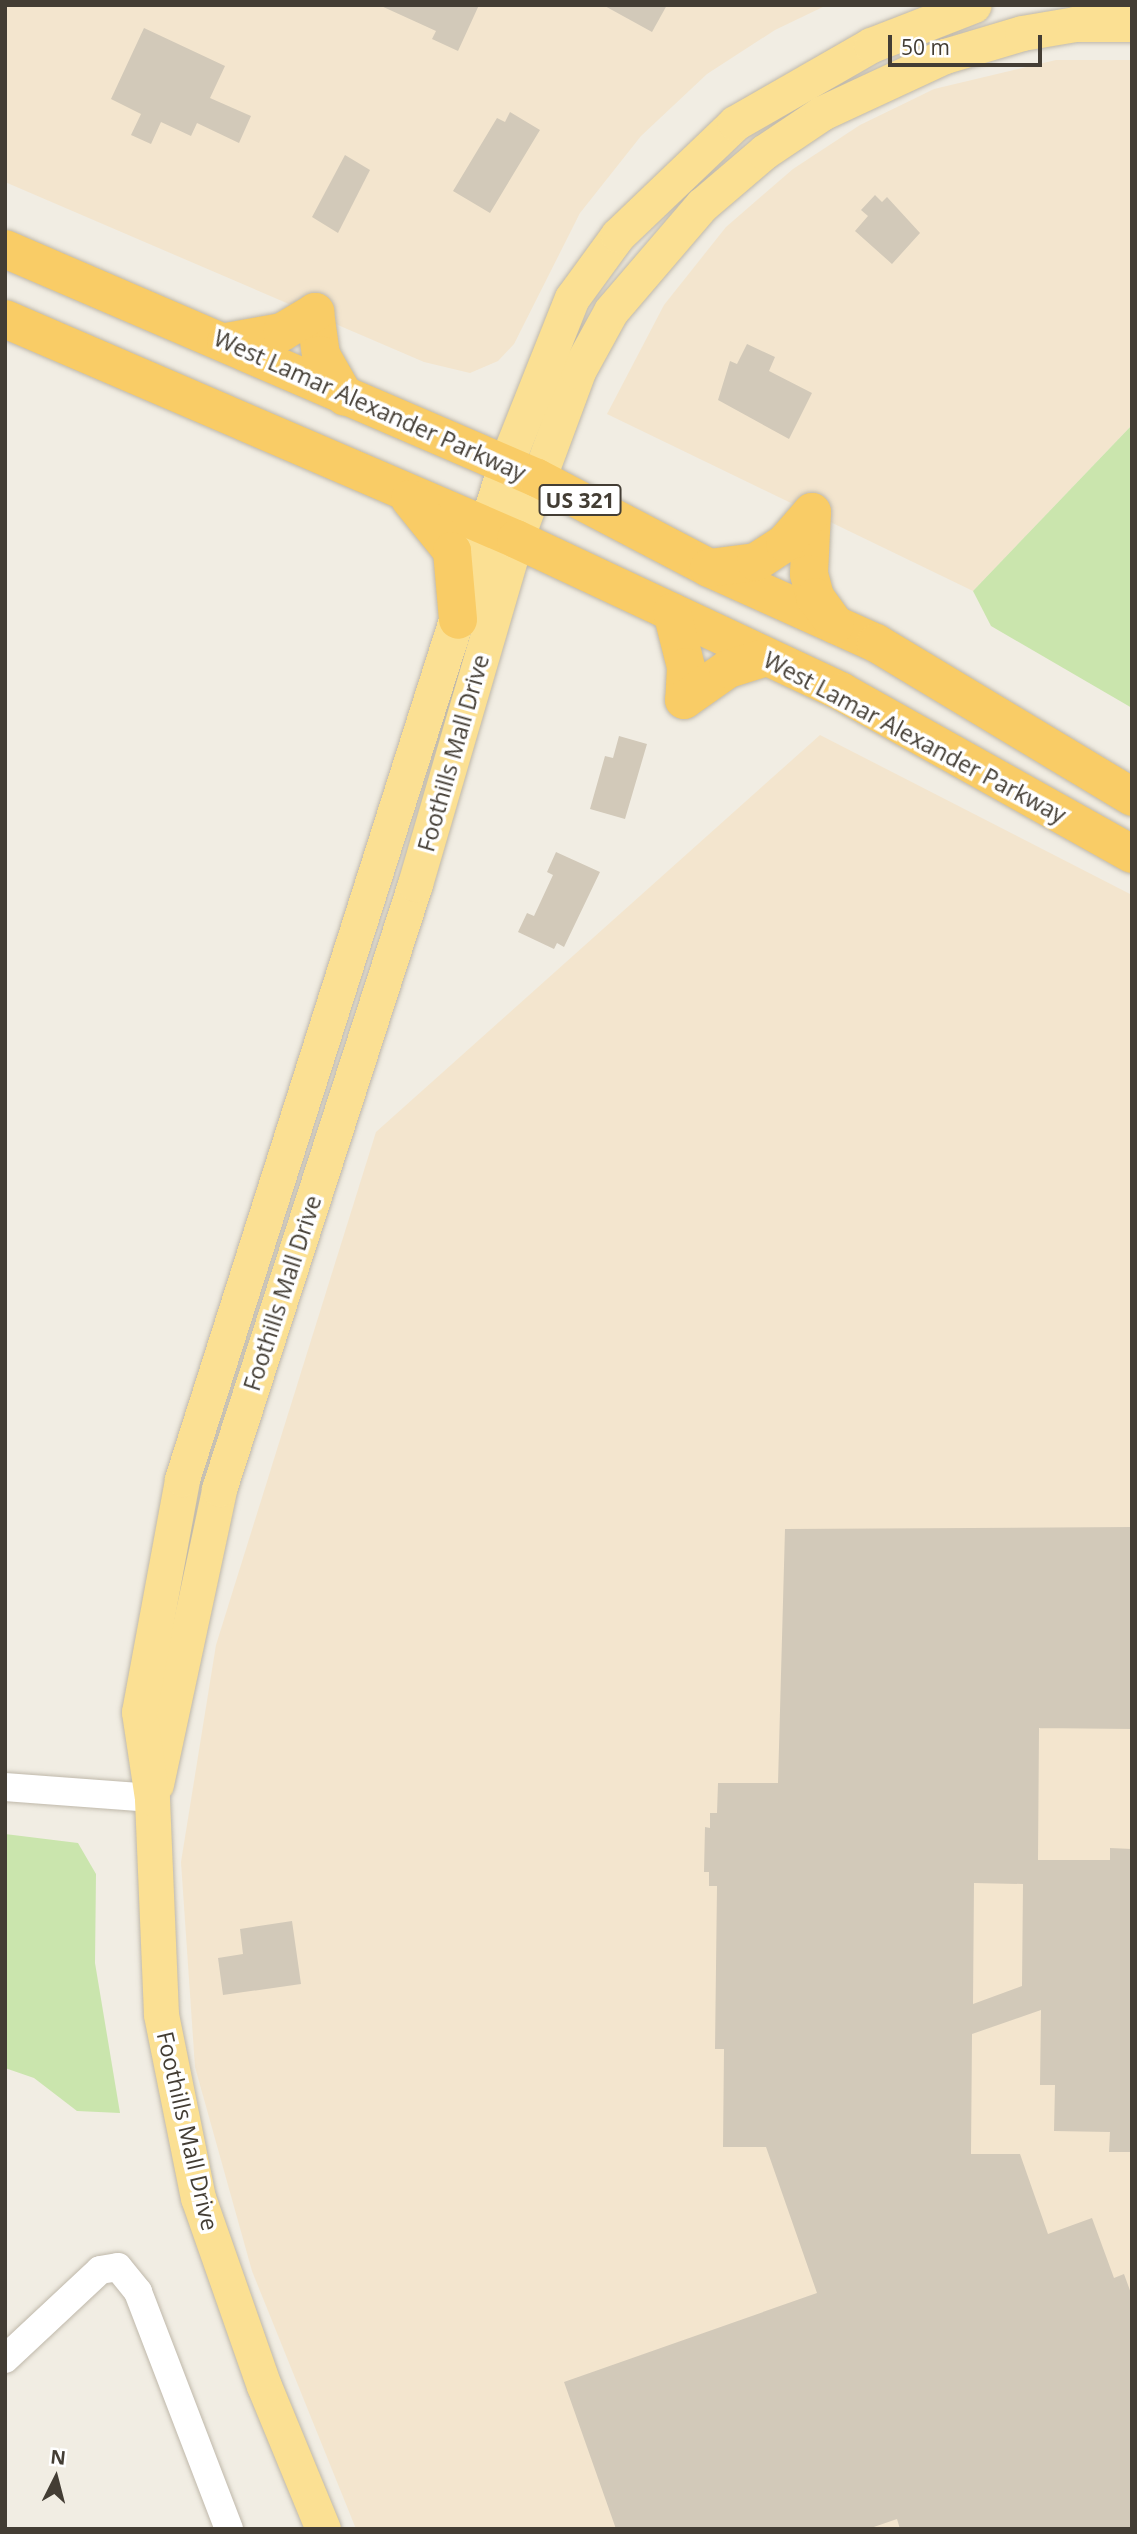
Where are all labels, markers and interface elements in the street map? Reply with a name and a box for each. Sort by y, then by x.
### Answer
scale bar [892,21,1046,65]
text: 50 m [901,33,950,61]
street label: West Lamar Alexander Parkway [210,324,530,486]
road number: US 321 [538,482,622,518]
street label: West Lamar Alexander Parkway [759,645,1071,829]
street label: Foothills Mall Drive [412,651,494,855]
street label: Foothills Mall Drive [237,1192,327,1394]
street label: Foothills Mall Drive [152,2029,224,2233]
north arrow [21,2443,91,2513]
text: N [49,2443,67,2471]

